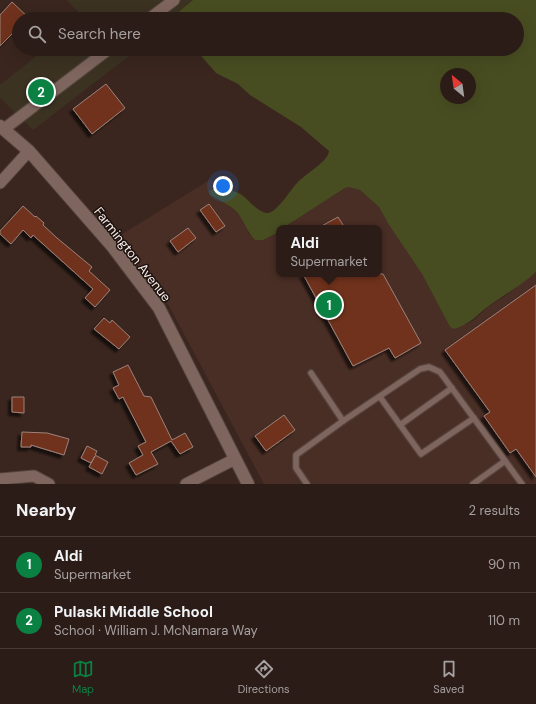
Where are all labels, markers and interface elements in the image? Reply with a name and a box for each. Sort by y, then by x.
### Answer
search box [12,12,524,56]
icon: search [26,23,48,45]
text: Search here [58,24,141,44]
north arrow [440,68,476,104]
pin: 2 [28,77,54,107]
your location [213,176,233,196]
street label: Farmington Avenue [90,204,175,305]
popup [276,225,382,277]
text: Aldi [290,233,319,253]
text: Supermarket [290,253,368,270]
pin: 1 [316,290,342,320]
text: Nearby [16,499,76,521]
text: 2 results [469,502,520,519]
text: Aldi [54,546,83,566]
text: 1 [27,556,31,573]
text: 90 m [488,556,520,573]
text: Supermarket [54,566,131,583]
text: Pulaski Middle School [54,602,213,622]
text: 2 [25,612,33,629]
text: 110 m [488,612,520,629]
text: School · William J. McNamara Way [54,622,258,639]
tab: Map [72,658,94,696]
tab: Directions [238,658,290,696]
tab: Saved [433,658,464,696]

